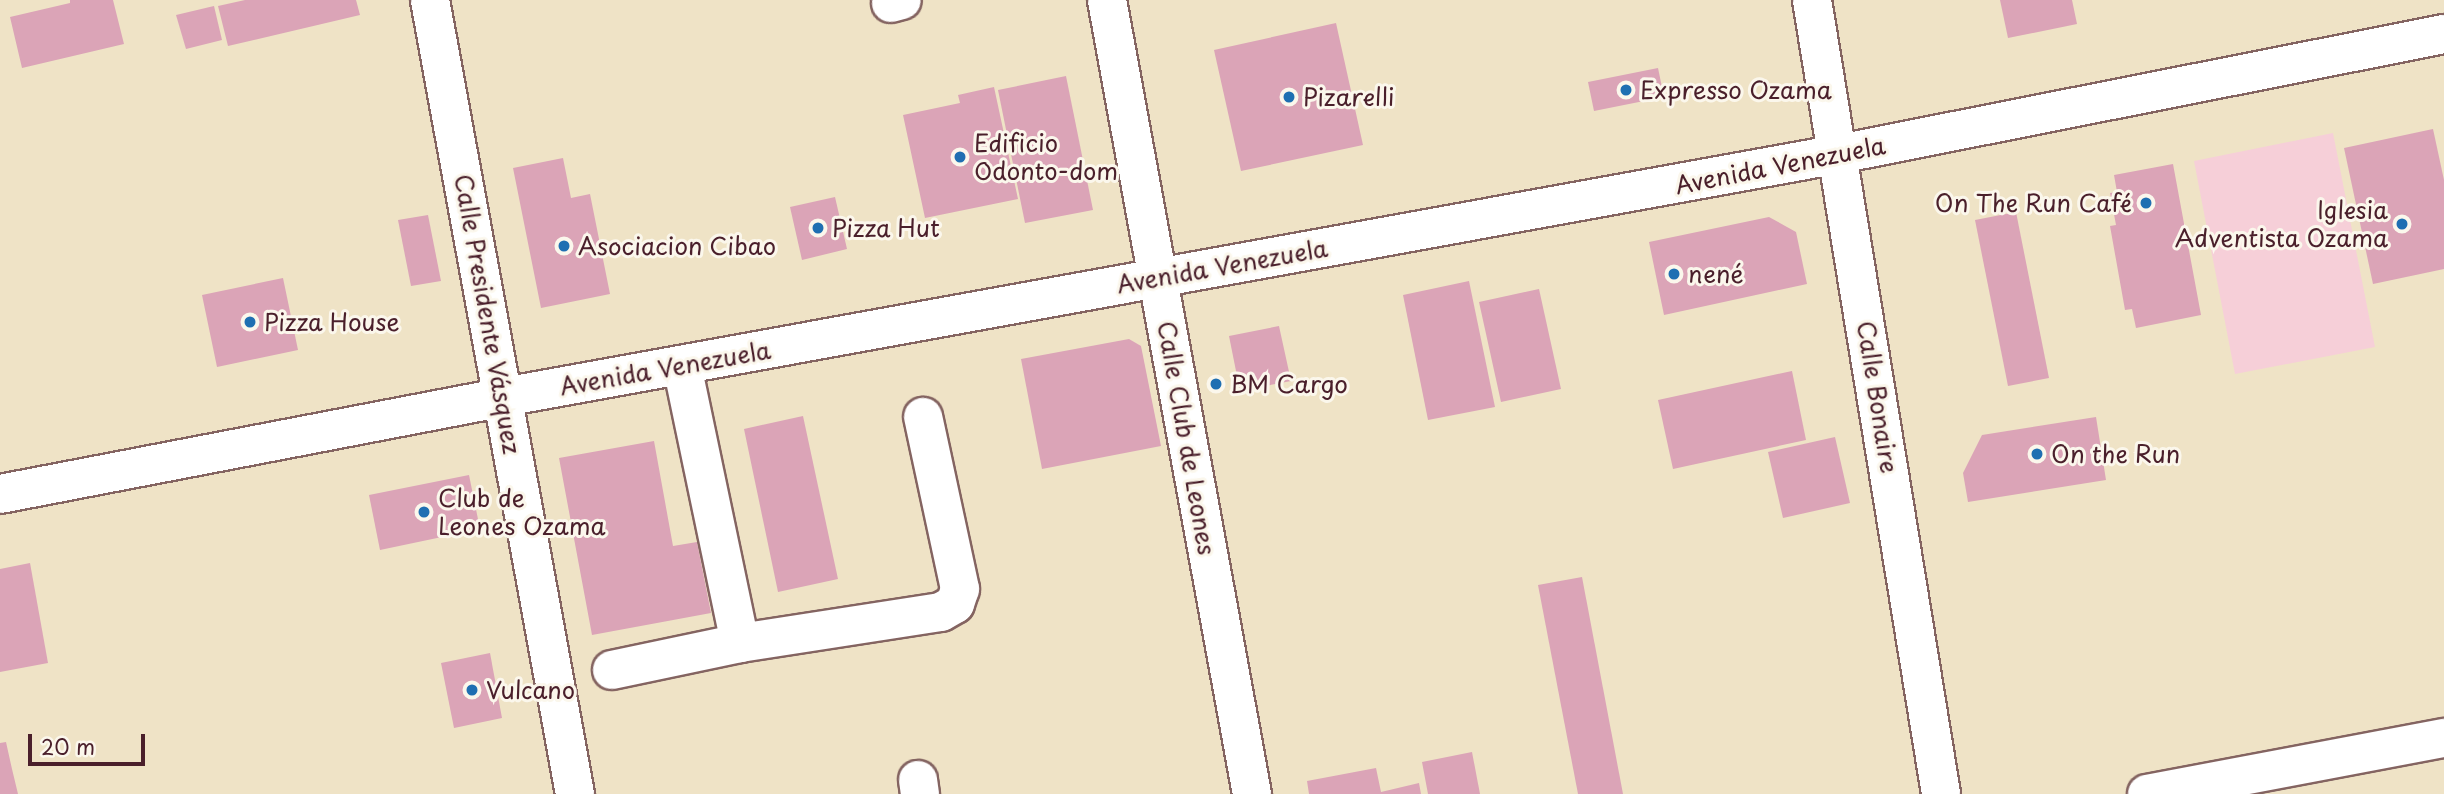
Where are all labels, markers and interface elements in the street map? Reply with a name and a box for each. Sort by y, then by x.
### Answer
place label: Expresso Ozama [1640,76,1833,104]
marker: Expresso Ozama [1618,82,1634,98]
place label: Pizarelli [1303,83,1395,111]
marker: Pizarelli [1281,89,1297,105]
place label: Edificio Odonto-dom [974,129,1118,185]
street label: Avenida Venezuela [1672,130,1888,200]
marker: Edificio Odonto-dom [952,149,968,165]
street label: Calle Presidente Vásquez [449,171,527,457]
place label: On The Run Café [1932,189,2132,217]
marker: On The Run Café [2138,195,2154,211]
place label: Iglesia Adventista Ozama [2171,196,2388,252]
place label: Pizza Hut [832,214,941,242]
marker: Iglesia Adventista Ozama [2394,216,2410,232]
marker: Pizza Hut [810,220,826,236]
place label: Asociacion Cibao [578,232,777,260]
street label: Avenida Venezuela [1114,233,1330,299]
marker: Asociacion Cibao [556,238,572,254]
place label: nené [1688,260,1743,288]
marker: nené [1666,266,1682,282]
place label: Pizza House [264,308,401,336]
marker: Pizza House [242,314,258,330]
street label: Calle Bonaire [1852,318,1904,476]
street label: Calle Club de Leones [1152,319,1222,557]
street label: Avenida Venezuela [557,335,773,401]
place label: BM Cargo [1230,370,1348,398]
marker: BM Cargo [1208,376,1224,392]
place label: On the Run [2051,440,2182,468]
marker: On the Run [2029,446,2045,462]
place label: Club de Leones Ozama [438,484,605,540]
marker: Club de Leones Ozama [416,504,432,520]
place label: Vulcano [486,676,575,704]
marker: Vulcano [464,682,480,698]
scale bar [32,720,149,764]
text: 20 m [41,730,95,762]

